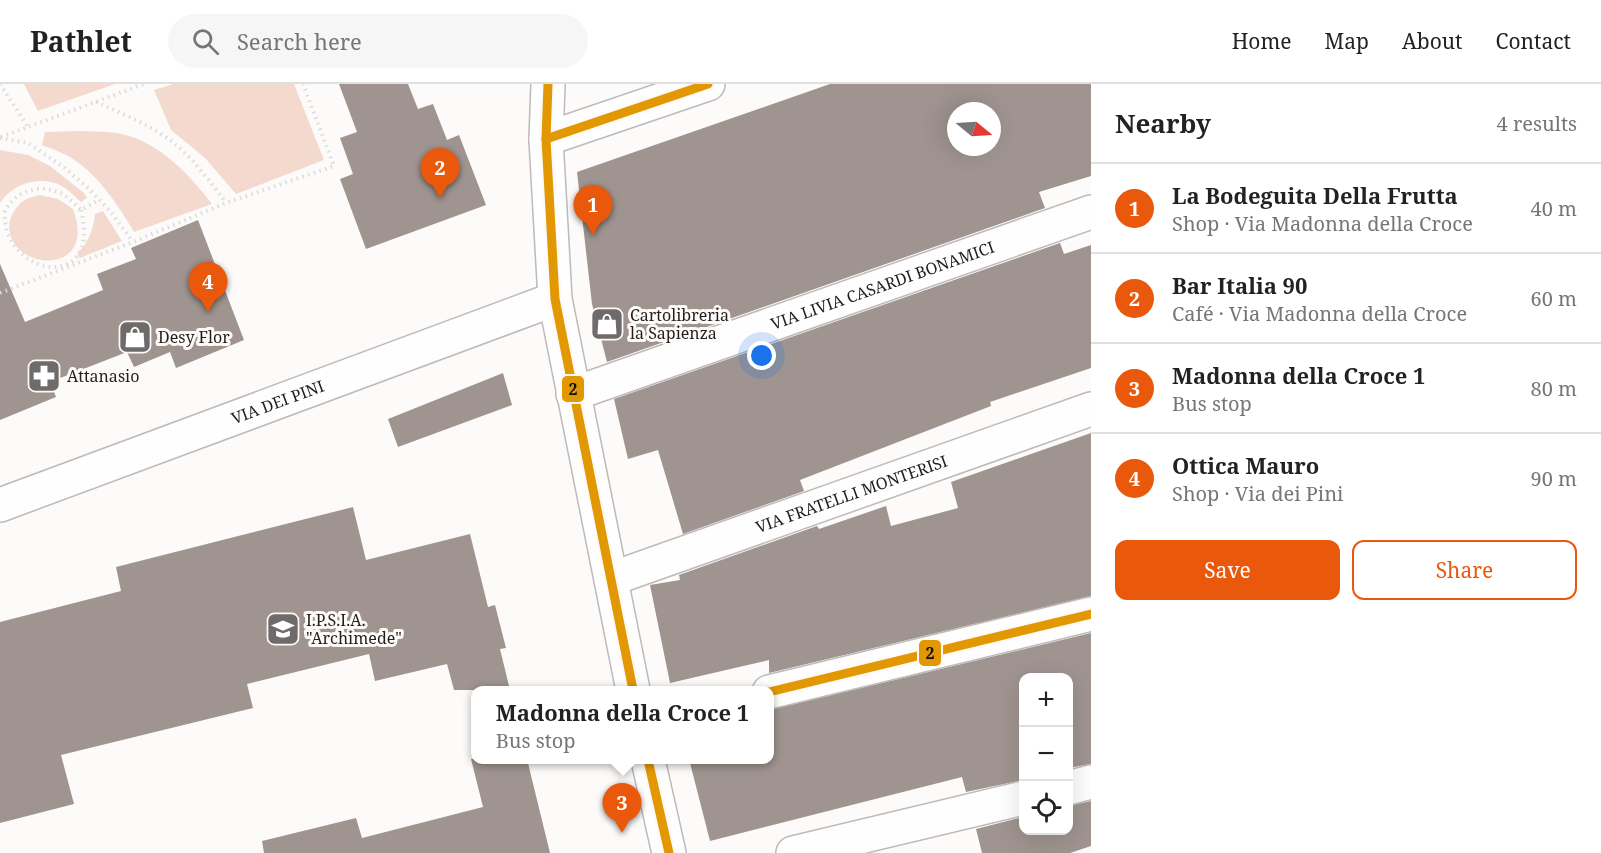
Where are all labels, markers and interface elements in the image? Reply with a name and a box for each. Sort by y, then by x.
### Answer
search box [168,14,588,68]
text: Pathlet [30,22,132,60]
icon: search [189,25,222,58]
text: Search here [237,26,362,56]
text: Home [1232,27,1292,55]
text: Map [1325,27,1369,55]
text: About [1402,27,1463,55]
text: Contact [1496,27,1571,55]
north arrow [947,102,1001,156]
text: Nearby [1115,105,1211,141]
text: 4 results [1497,110,1577,137]
pin: 2 [420,148,460,198]
text: La Bodeguita Della Frutta [1172,180,1458,210]
pin: 1 [574,186,612,235]
text: 1 [1129,195,1140,222]
text: 40 m [1531,195,1577,222]
text: Shop · Via Madonna della Croce [1172,210,1473,237]
street label: VIA LIVIA CASARDI BONAMICI [768,236,997,335]
pin: 4 [188,262,228,312]
text: Bar Italia 90 [1172,270,1307,300]
text: 2 [1129,285,1140,312]
text: 60 m [1531,285,1577,312]
text: Café · Via Madonna della Croce [1172,300,1467,327]
place label: Cartolibreria la Sapienza [630,304,729,344]
shop icon: Cartolibreria la Sapienza [589,306,625,342]
shop icon: Desy Flor [117,319,153,355]
place label: Desy Flor [158,326,230,348]
your location [747,341,776,370]
pharmacy icon: Attanasio [26,358,62,394]
text: Madonna della Croce 1 [1172,360,1426,390]
place label: Attanasio [67,365,139,387]
street label: VIA DEI PINI [228,375,327,429]
line badge: 2 [561,375,585,403]
text: 3 [1129,375,1140,402]
text: 80 m [1531,375,1577,402]
text: 2 [568,378,578,400]
text: Bus stop [1172,390,1252,417]
street label: VIA FRATELLI MONTERISI [752,450,950,538]
text: Ottica Mauro [1172,450,1319,480]
text: 4 [1129,465,1140,492]
text: 90 m [1531,465,1577,492]
text: Shop · Via dei Pini [1172,480,1344,507]
button: Save [1115,540,1340,600]
button: Share [1352,540,1577,600]
place label: I.P.S.I.A. "Archimede" [306,609,402,649]
school or university icon: I.P.S.I.A. "Archimede" [265,611,301,647]
line badge: 2 [918,639,942,667]
text: 2 [925,642,935,664]
map controls [1019,673,1073,835]
button: + [1019,673,1073,727]
popup [471,686,774,764]
text: Madonna della Croce 1 [496,697,749,727]
text: Bus stop [496,727,576,754]
button: − [1019,727,1073,781]
button: locate [1019,781,1073,835]
pin: 3 [602,784,642,833]

